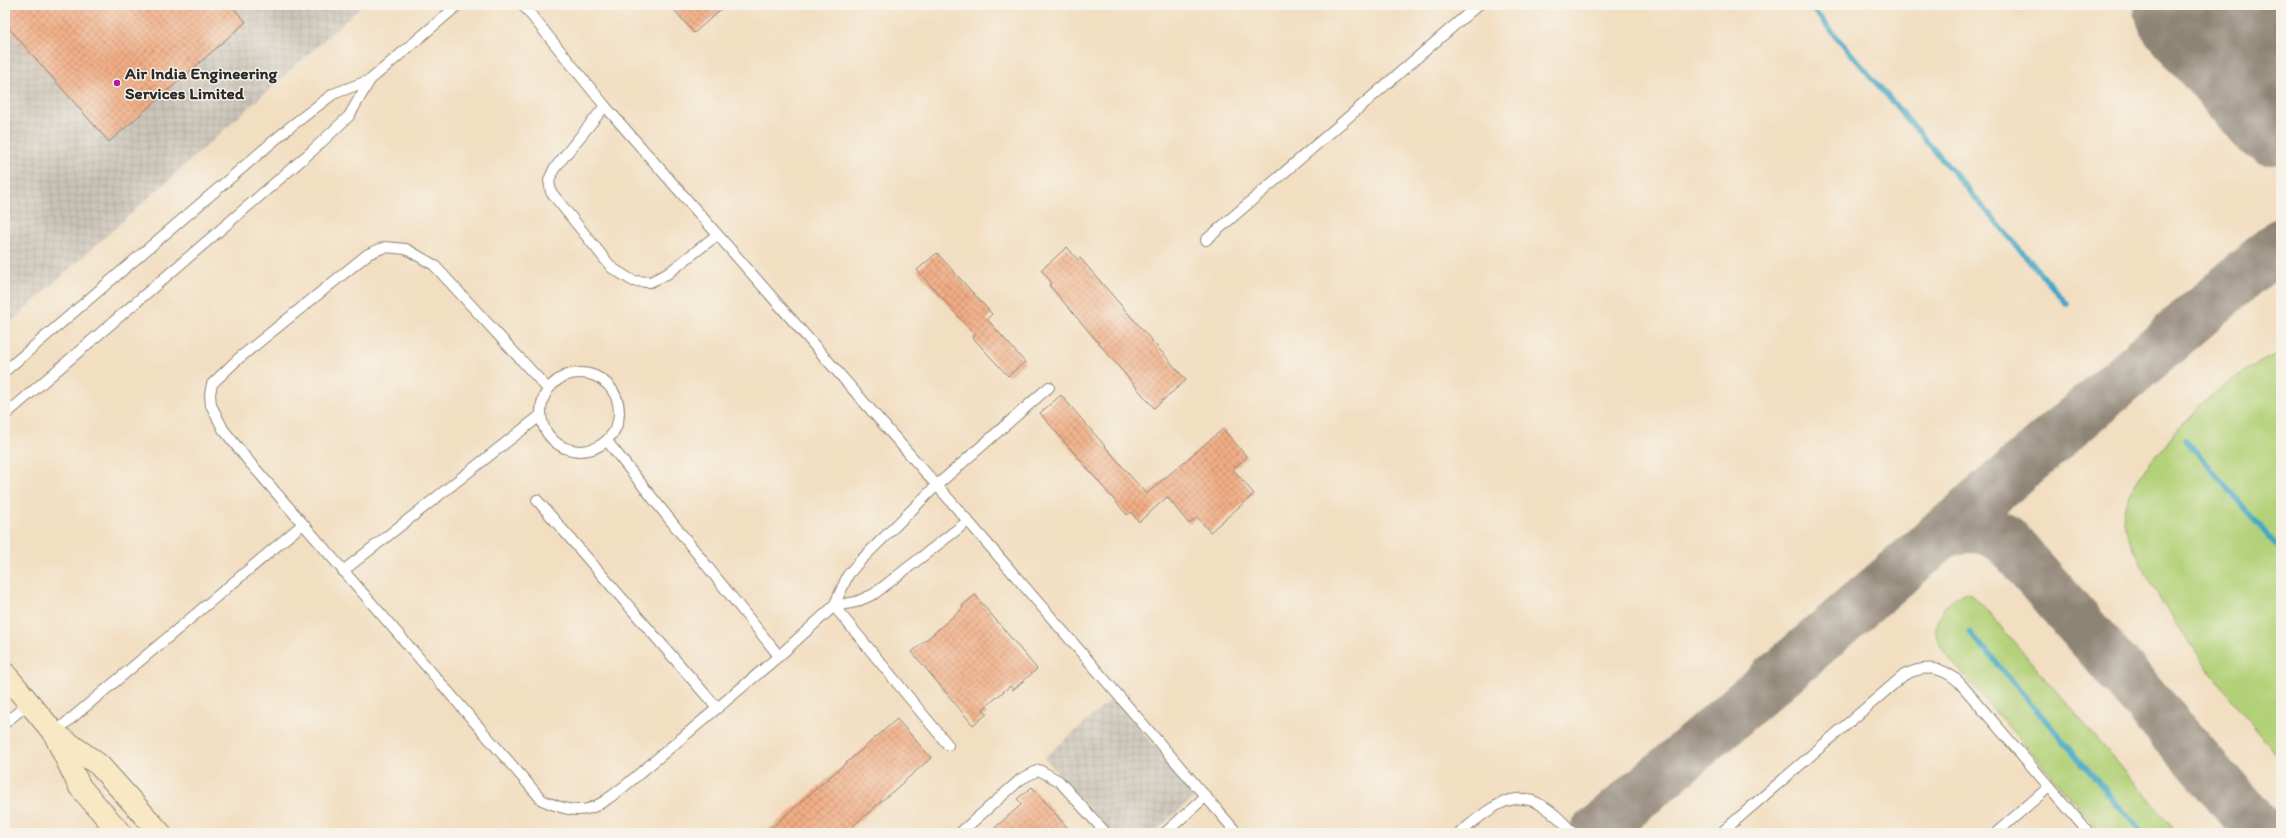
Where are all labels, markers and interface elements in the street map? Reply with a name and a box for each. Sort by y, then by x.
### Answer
place label: Air India Engineering Services Limited [124,63,278,103]
marker: Air India Engineering Services Limited [112,78,122,88]

